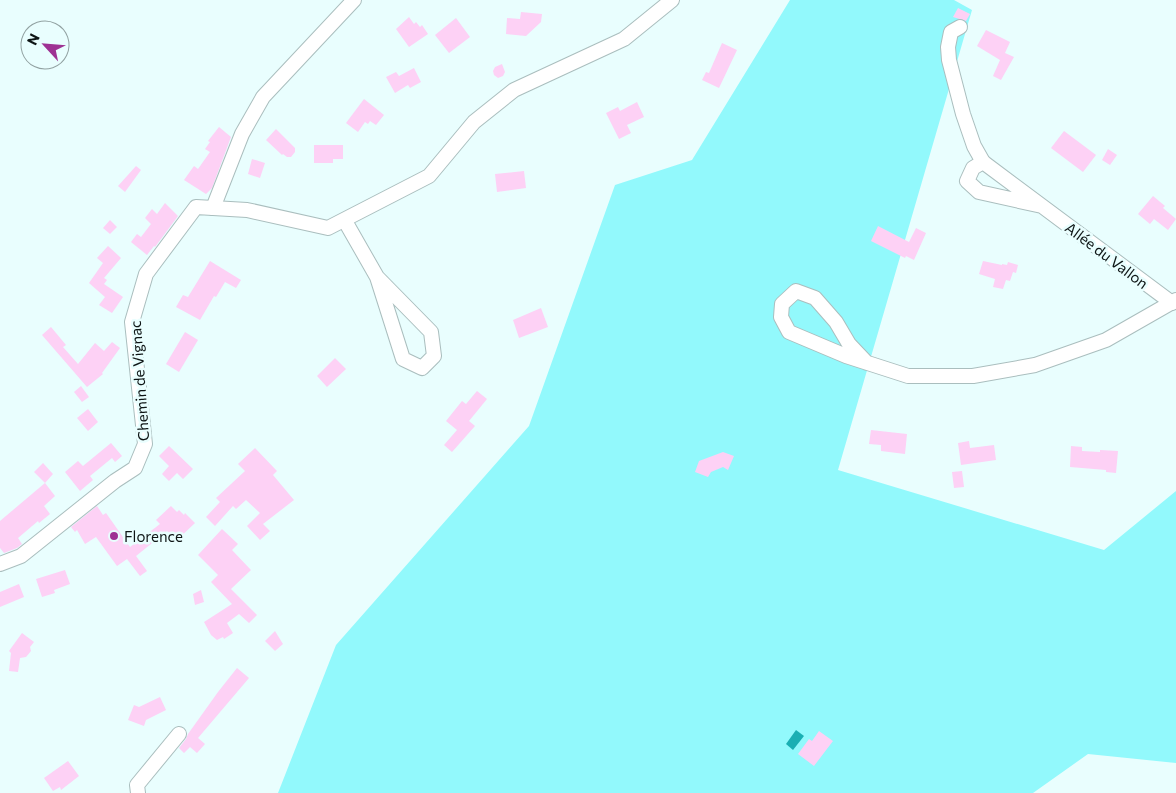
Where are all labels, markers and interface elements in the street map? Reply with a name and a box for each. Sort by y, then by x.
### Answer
north arrow [20,20,70,70]
text: N [23,31,43,48]
street label: Allée du Vallon [1062,218,1152,292]
street label: Chemin de Vignac [126,320,152,442]
place label: Florence [124,527,183,545]
marker: Florence [108,530,120,542]

